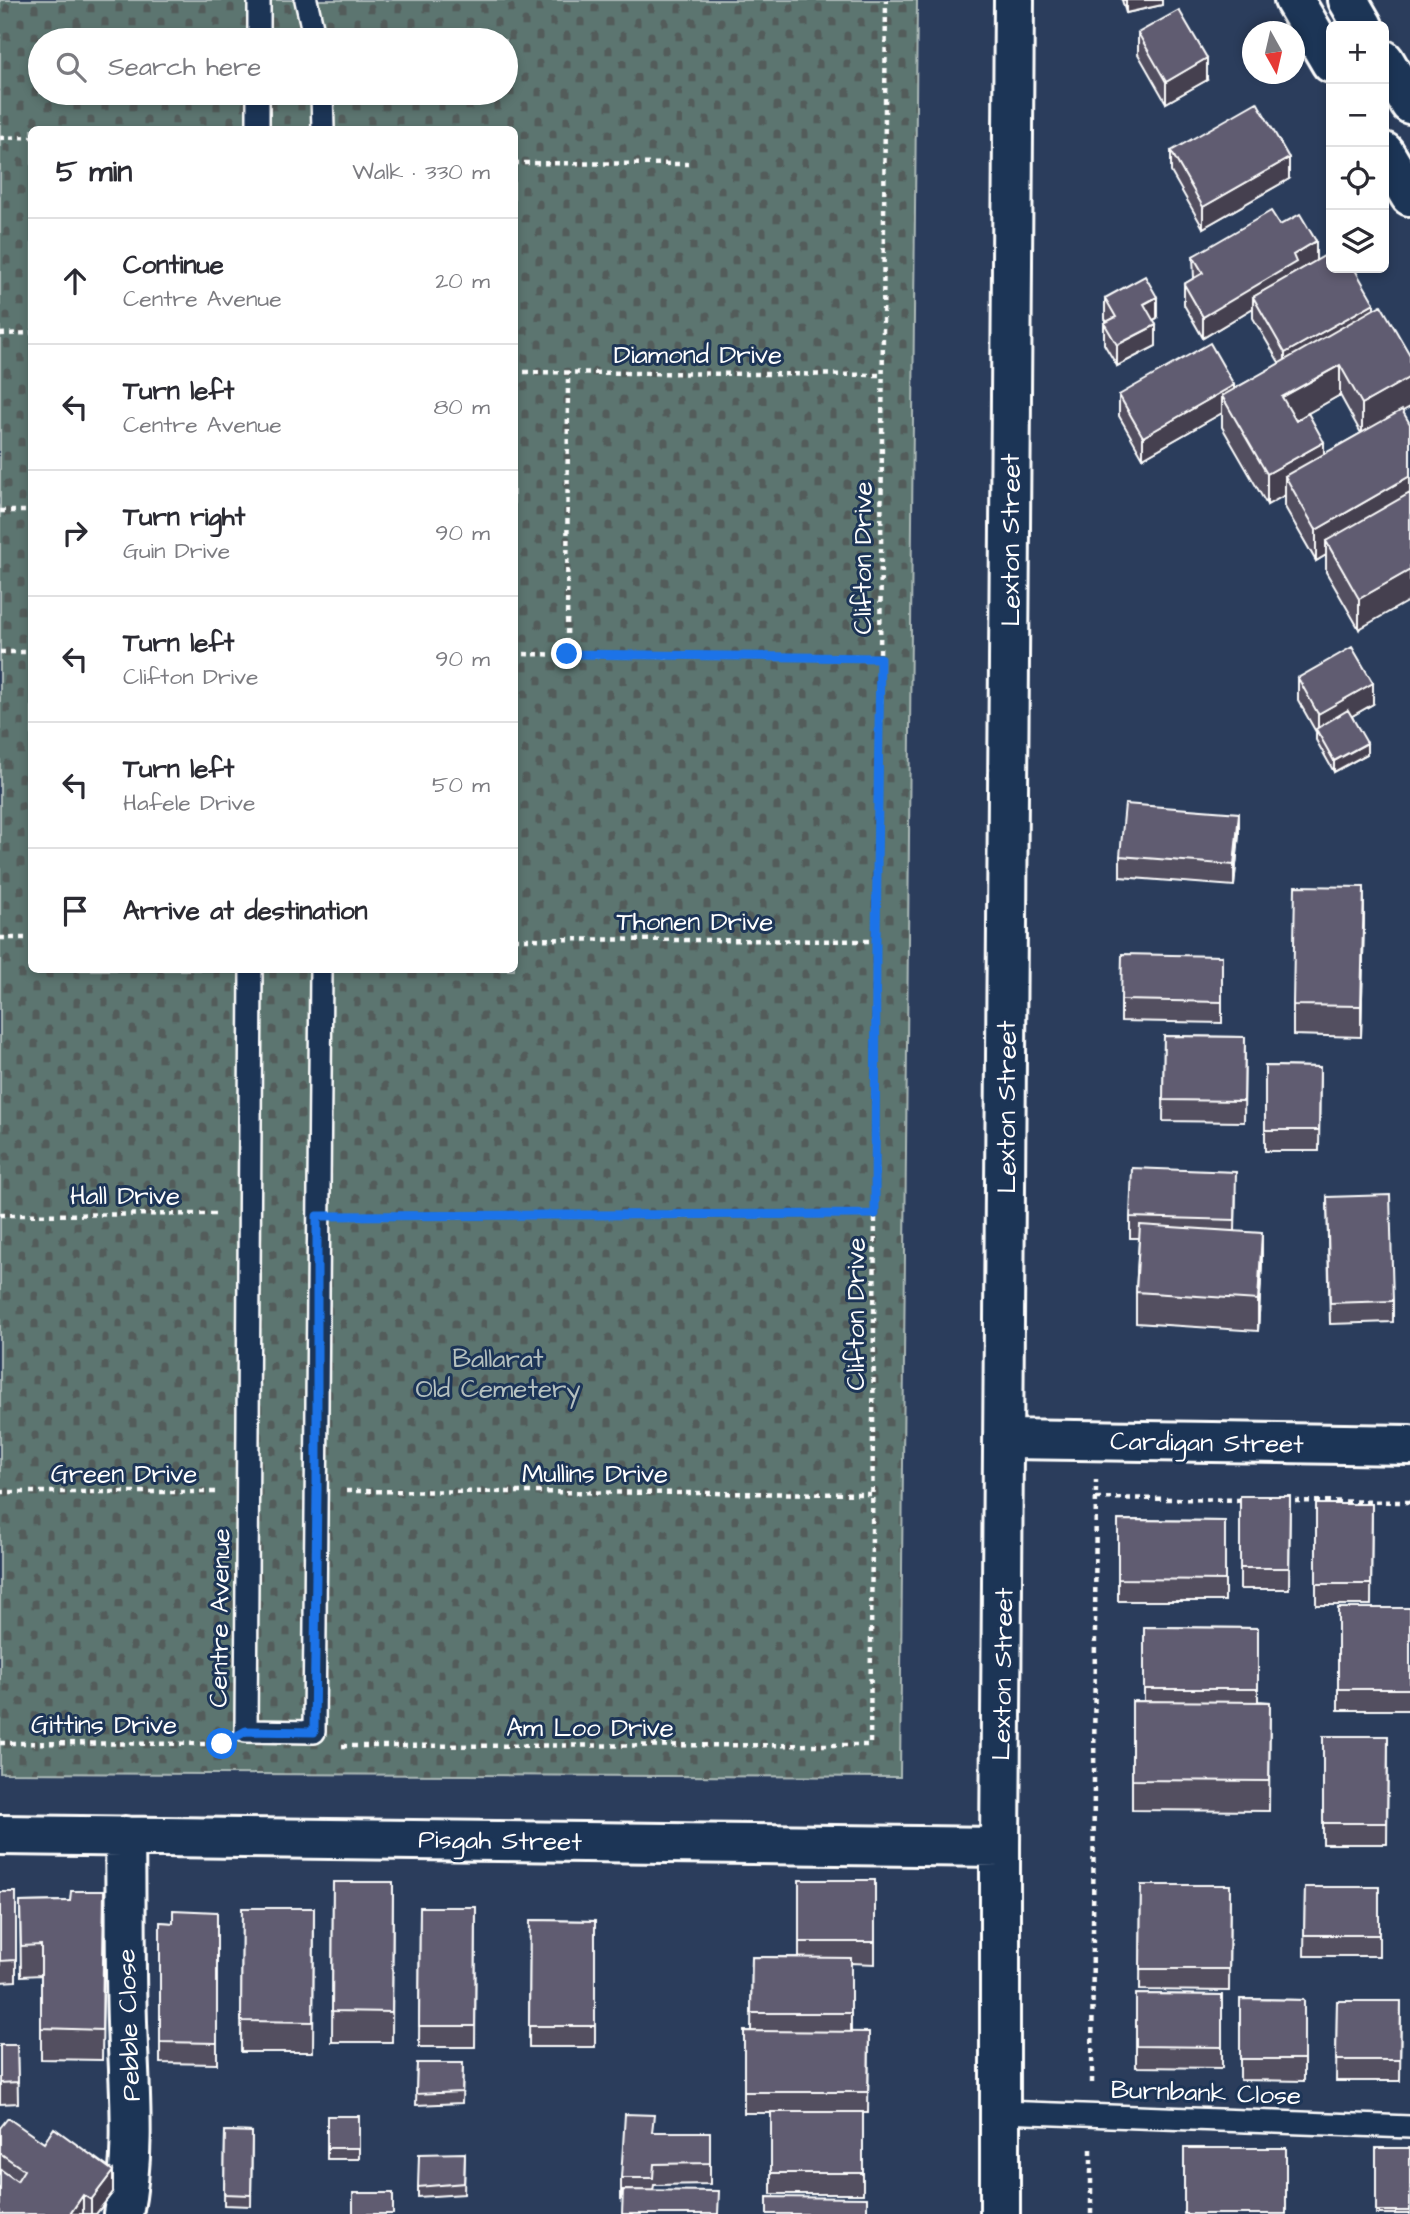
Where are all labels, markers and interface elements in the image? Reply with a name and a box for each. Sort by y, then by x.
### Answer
north arrow [1242,21,1305,84]
map controls [1326,21,1389,273]
button: + [1326,21,1389,84]
search box [28,28,518,105]
icon: search [52,48,90,86]
text: Search here [108,49,261,85]
button: − [1326,84,1389,147]
button: locate [1326,147,1389,210]
text: 5 min [56,151,132,193]
text: Walk · 330 m [352,156,490,188]
button: layers [1326,210,1389,273]
text: Continue [123,247,224,283]
icon: ahead [56,262,94,300]
text: 20 m [435,265,490,297]
text: Centre Avenue [123,283,282,315]
street label: Diamond Drive [614,337,782,373]
text: Turn left [123,373,234,409]
icon: left [56,388,94,426]
text: 80 m [433,391,490,423]
text: Centre Avenue [123,409,282,441]
street label: Lexton Street [993,453,1029,627]
street label: Clifton Drive [845,481,881,635]
text: Turn right [123,499,245,535]
icon: right [56,514,94,552]
text: 90 m [435,517,490,549]
text: Guin Drive [123,535,230,567]
text: Turn left [123,625,234,661]
route end [551,638,582,669]
icon: left [56,640,94,678]
text: 90 m [435,643,490,675]
text: Clifton Drive [123,661,258,693]
text: Turn left [123,751,234,787]
icon: left [56,766,94,804]
text: 50 m [432,769,490,801]
text: Hafele Drive [123,787,255,819]
icon: arrive [56,892,94,930]
text: Arrive at destination [123,893,368,929]
street label: Thonen Drive [617,904,773,940]
street label: Lexton Street [989,1020,1025,1194]
street label: Hall Drive [70,1178,180,1214]
street label: Clifton Drive [838,1237,874,1391]
park label: Ballarat Old Cemetery [415,1341,581,1409]
street label: Cardigan Street [1110,1423,1305,1465]
street label: Green Drive [51,1456,197,1492]
street label: Mullins Drive [522,1456,668,1492]
street label: Centre Avenue [200,1528,240,1708]
street label: Lexton Street [983,1587,1023,1761]
street label: Gittins Drive [31,1707,177,1743]
street label: Am Loo Drive [506,1710,674,1746]
route start [206,1728,237,1759]
street label: Pisgah Street [418,1822,583,1862]
street label: Pebble Close [108,1948,150,2102]
street label: Burnbank Close [1110,2072,1302,2114]

